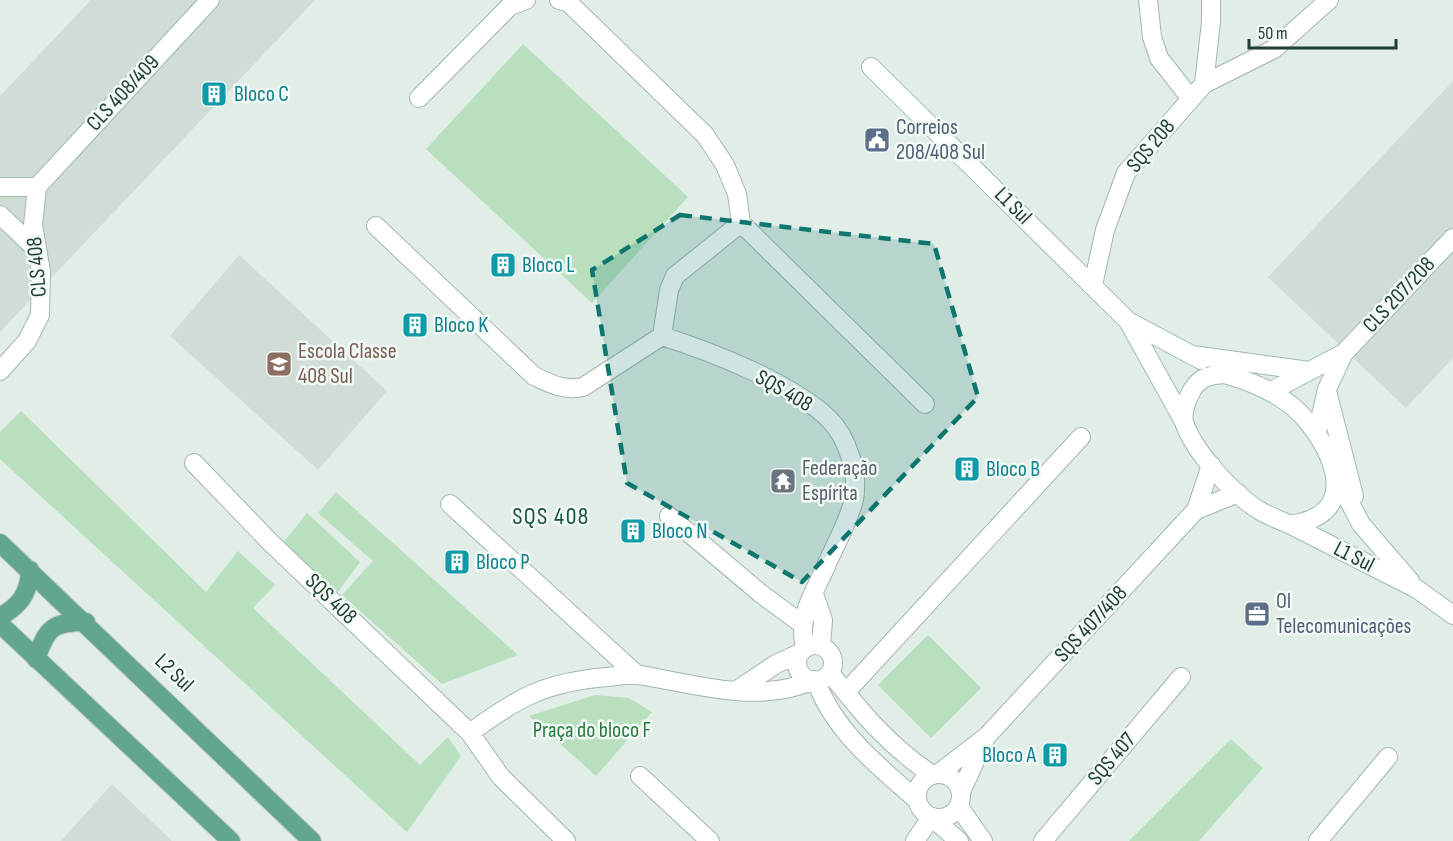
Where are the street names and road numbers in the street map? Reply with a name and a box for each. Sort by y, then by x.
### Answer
street label: CLS 408/409 [81,49,165,137]
street label: SQS 208 [1121,114,1181,178]
street label: L1 Sul [989,182,1037,230]
street label: CLS 408 [21,236,53,298]
street label: CLS 207/208 [1357,251,1441,339]
street label: SQS 408 [751,364,817,418]
street label: L1 Sul [1329,535,1379,579]
street label: SQS 408 [299,568,363,630]
street label: SQS 407/408 [1049,580,1133,668]
street label: L2 Sul [149,648,199,698]
street label: SQS 407 [1082,727,1142,791]

